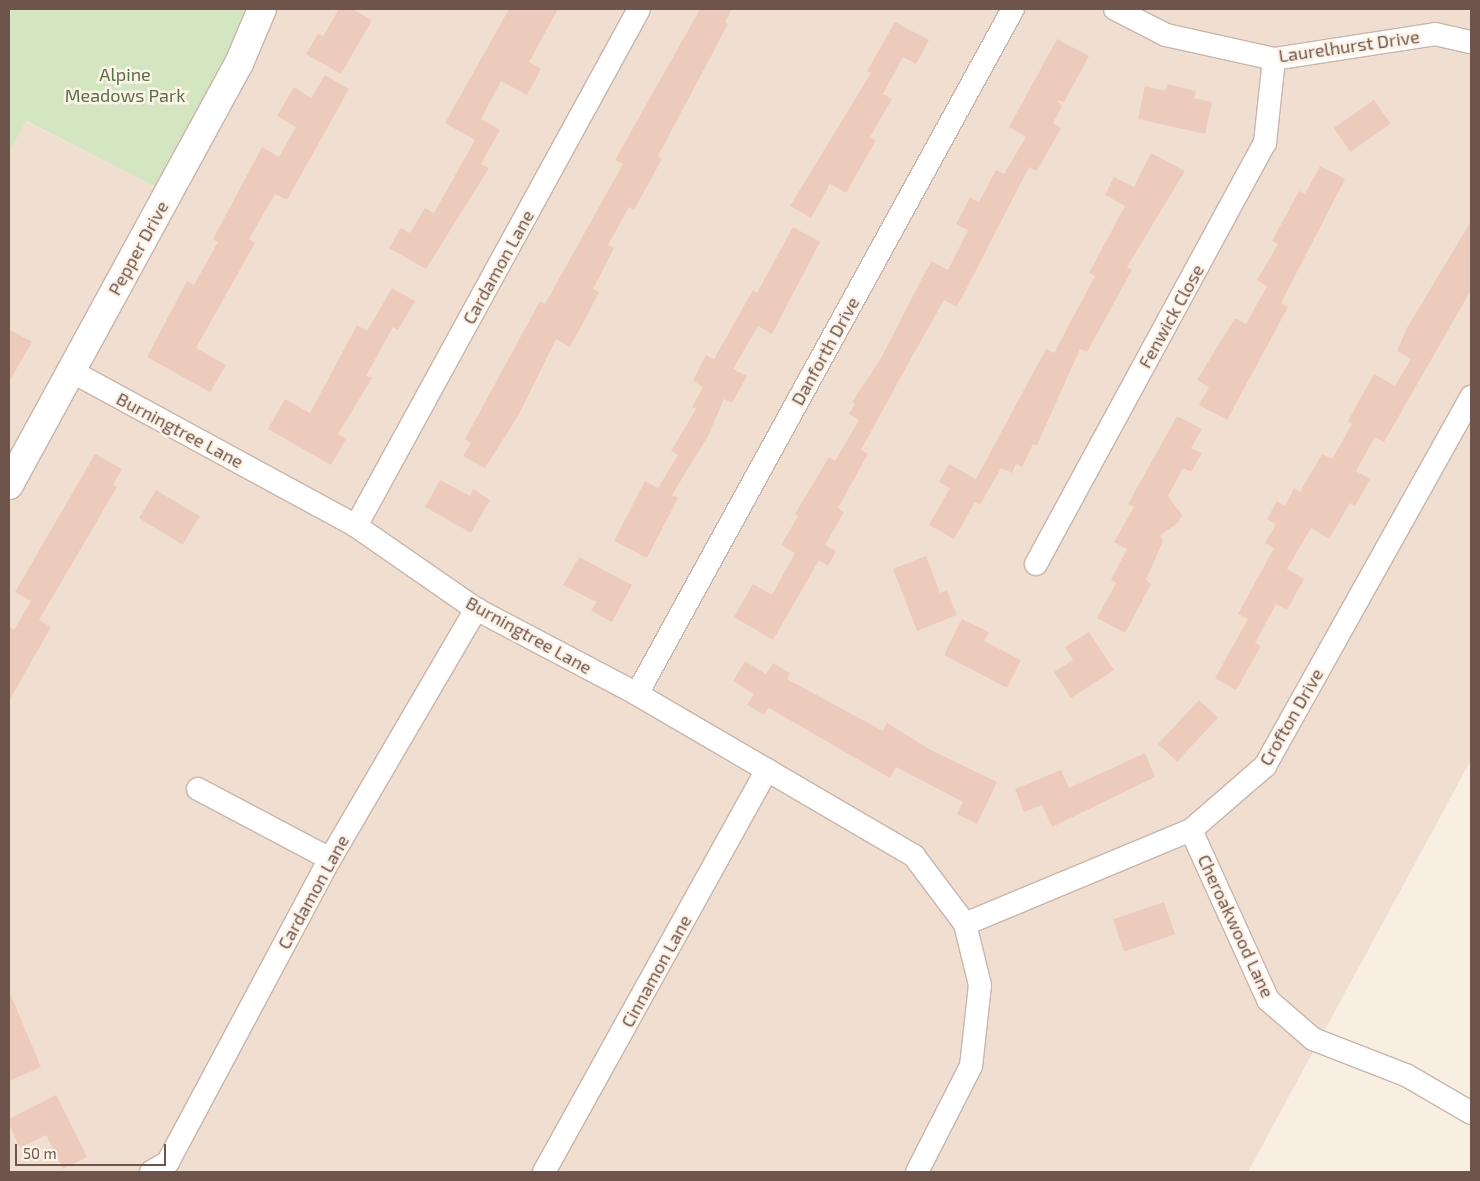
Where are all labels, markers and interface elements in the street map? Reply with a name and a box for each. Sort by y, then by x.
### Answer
street label: Laurelhurst Drive [1277,25,1421,67]
park label: Alpine Meadows Park [65,64,185,106]
street label: Pepper Drive [103,197,173,299]
street label: Cardamon Lane [458,206,538,328]
street label: Fenwick Close [1134,260,1208,372]
street label: Danforth Drive [786,293,864,409]
street label: Burningtree Lane [113,387,247,473]
street label: Burningtree Lane [462,591,596,679]
street label: Crofton Drive [1255,665,1327,769]
street label: Cardamon Lane [273,831,353,953]
street label: Cheroakwood Lane [1193,851,1279,1001]
street label: Cinnamon Lane [616,911,696,1031]
scale bar [18,1134,169,1166]
text: 50 m [23,1144,57,1162]

